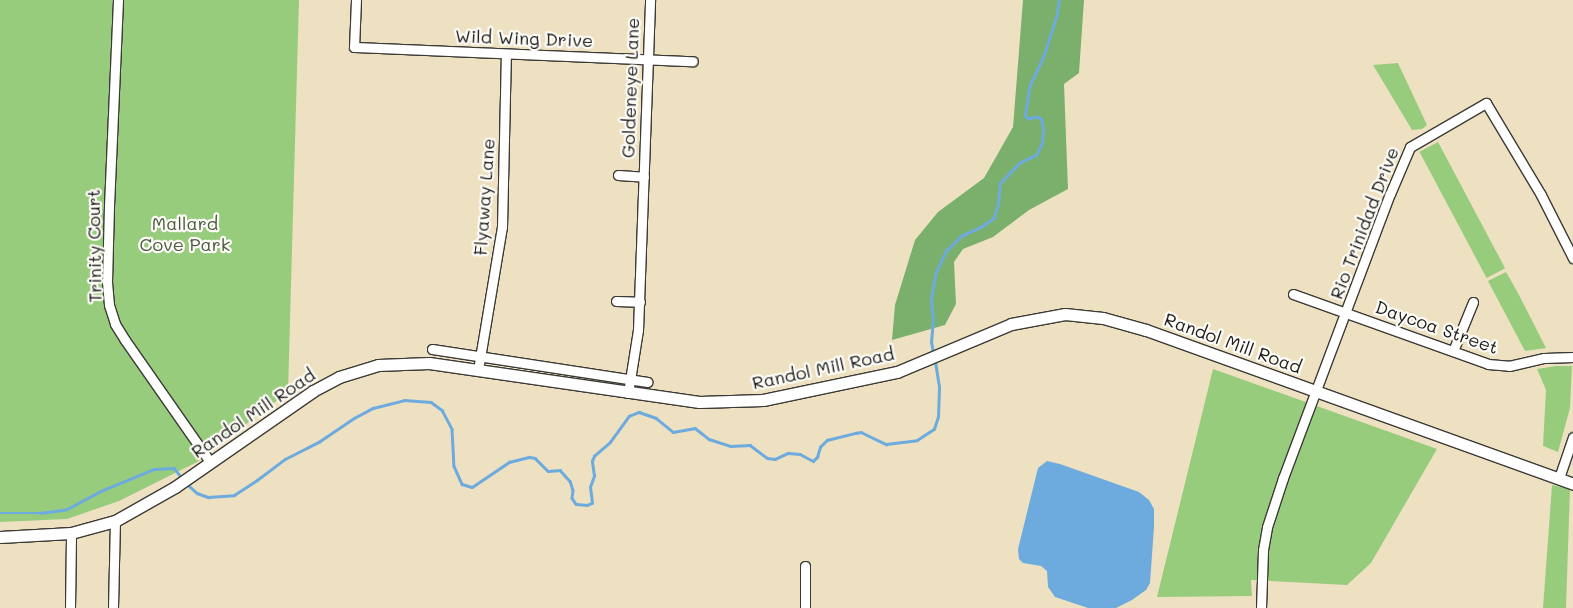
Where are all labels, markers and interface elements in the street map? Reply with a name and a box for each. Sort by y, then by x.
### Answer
street label: Goldeneye Lane [617,18,643,158]
street label: Wild Wing Drive [455,25,593,51]
street label: Flyaway Lane [469,138,499,256]
street label: Rio Trinidad Drive [1325,144,1403,302]
street label: Trinity Court [82,189,106,303]
park label: Mallard Cove Park [140,213,230,255]
street label: Daycoa Street [1373,296,1501,358]
street label: Randol Mill Road [1161,308,1305,378]
street label: Randol Mill Road [750,342,896,394]
street label: Randol Mill Road [187,364,319,462]

